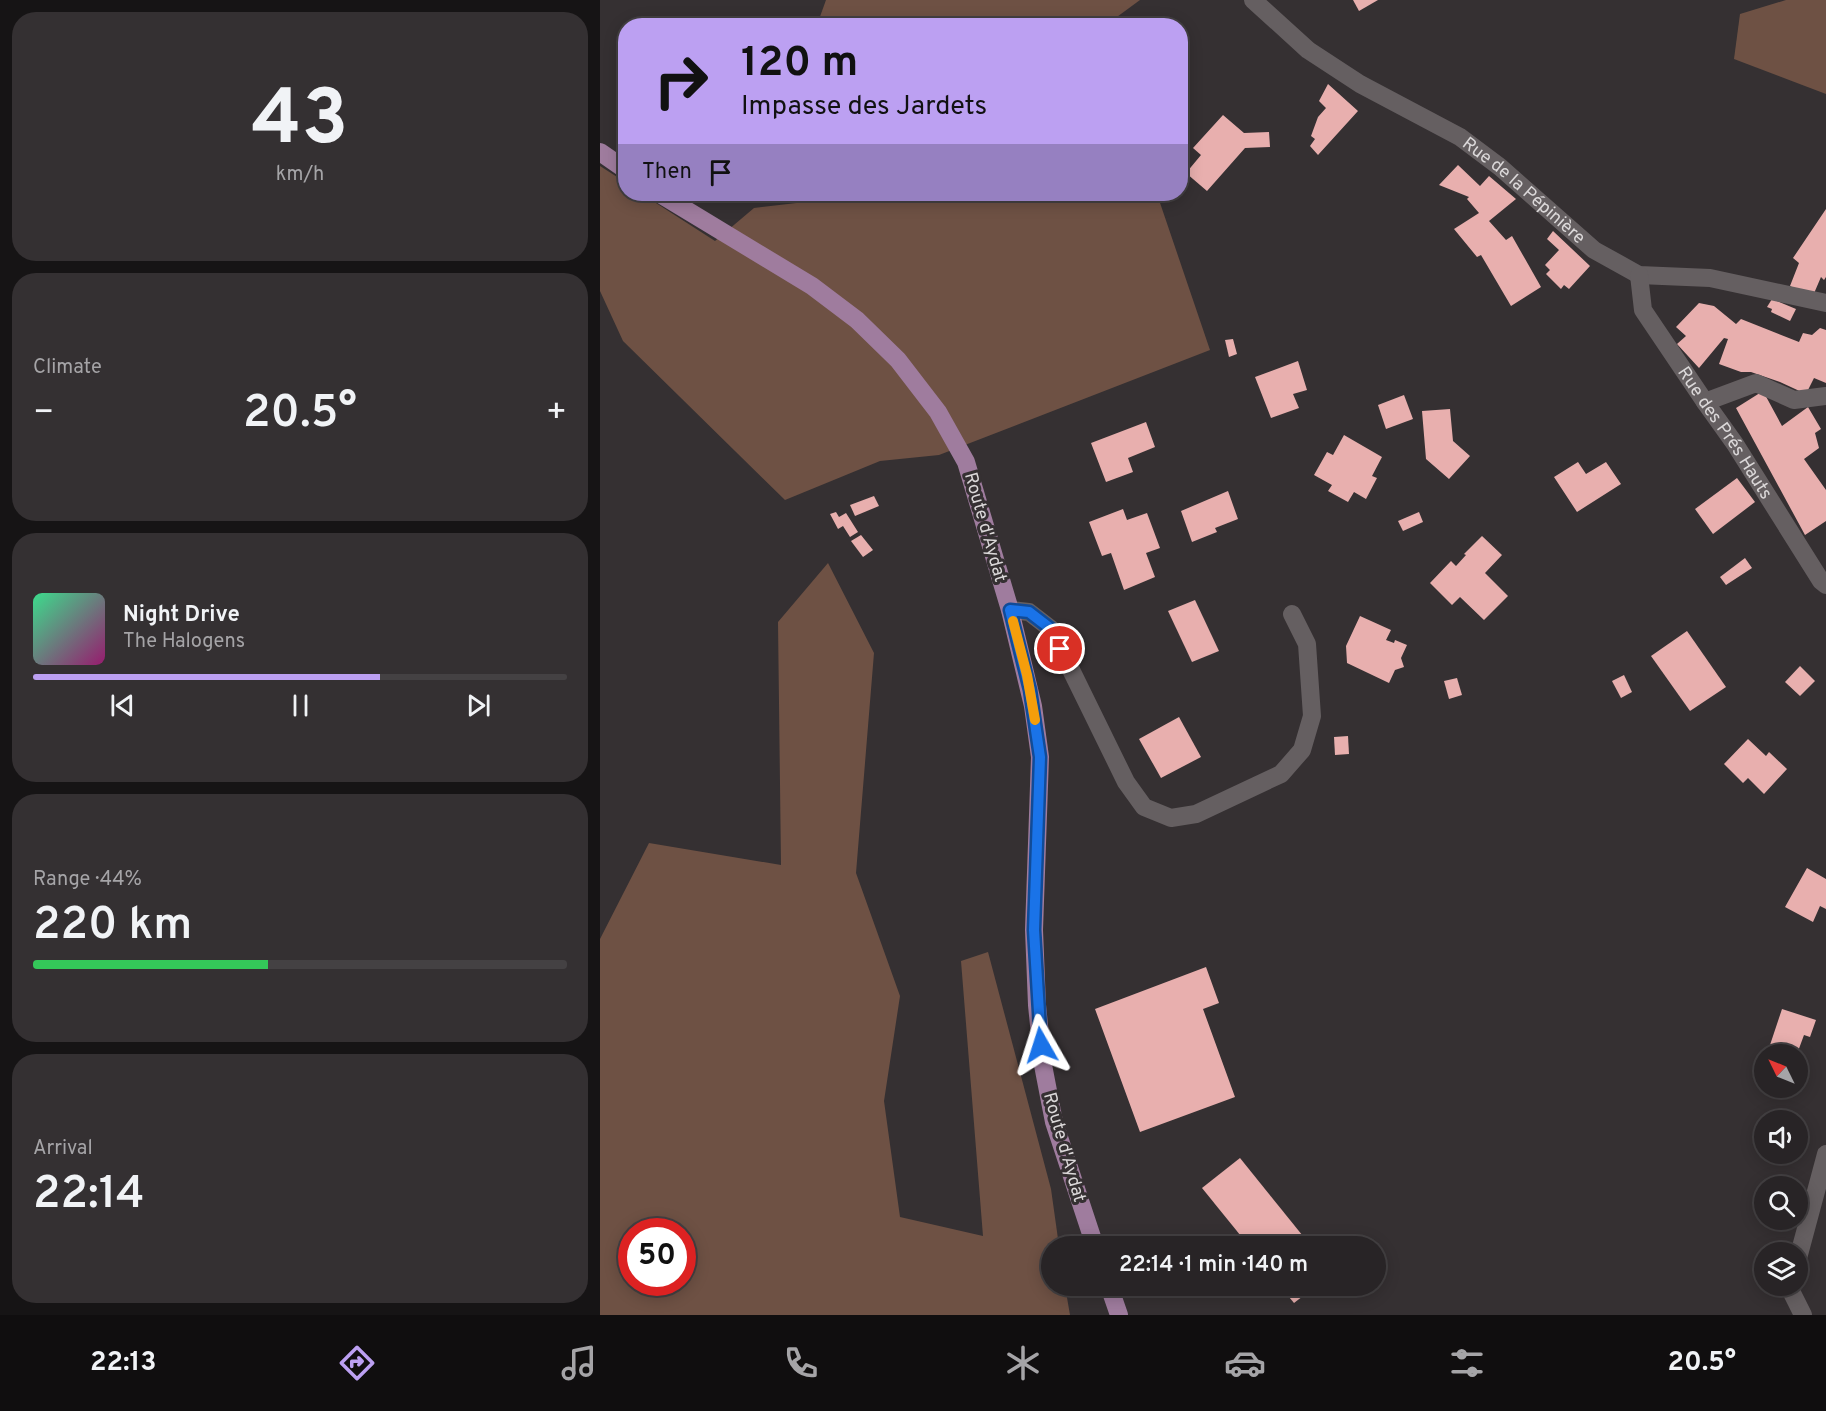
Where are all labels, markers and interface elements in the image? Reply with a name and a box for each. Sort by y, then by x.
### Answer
text: 120 m [741,38,858,91]
icon: right [642,42,720,120]
text: 43 [252,73,348,172]
text: Impasse des Jardets [741,90,987,124]
street label: Rue de la Pépinière [1457,133,1590,250]
icon: arrive [704,156,737,189]
text: Then [642,159,692,186]
text: km/h [276,162,324,188]
text: Climate [33,355,102,381]
street label: Rue des Prés Hauts [1671,363,1777,504]
text: 20.5° [243,386,357,443]
text: − [33,393,54,435]
text: + [546,393,567,435]
street label: Route d'Aydat [958,470,1011,585]
text: Night Drive [123,602,240,629]
pin [1034,623,1085,674]
text: The Halogens [123,629,245,655]
icon: arrive [1043,632,1076,665]
icon: previous [106,689,139,722]
icon: pause [284,689,317,722]
icon: next [462,689,495,722]
text: Range · 44% [33,867,142,893]
text: 220 km [33,898,192,955]
position arrow [1009,1013,1073,1077]
north arrow [1754,1044,1808,1098]
map controls [1754,1044,1808,1296]
street label: Route d'Aydat [1037,1090,1090,1205]
button: sound [1754,1110,1808,1164]
text: Arrival [33,1136,93,1162]
text: 22:14 [33,1167,145,1224]
button: search [1754,1176,1808,1230]
speed limit sign: 50 [618,1218,696,1296]
button: layers [1754,1242,1808,1296]
text: 22:14 · 1 min · 140 m [1119,1252,1308,1279]
icon: directions [336,1342,378,1384]
icon: music [558,1342,600,1384]
icon: phone [780,1342,822,1384]
icon: climate [1002,1342,1044,1384]
icon: car [1224,1342,1266,1384]
icon: filters [1446,1342,1488,1384]
text: 22:13 [90,1346,157,1380]
text: 20.5° [1667,1346,1736,1380]

